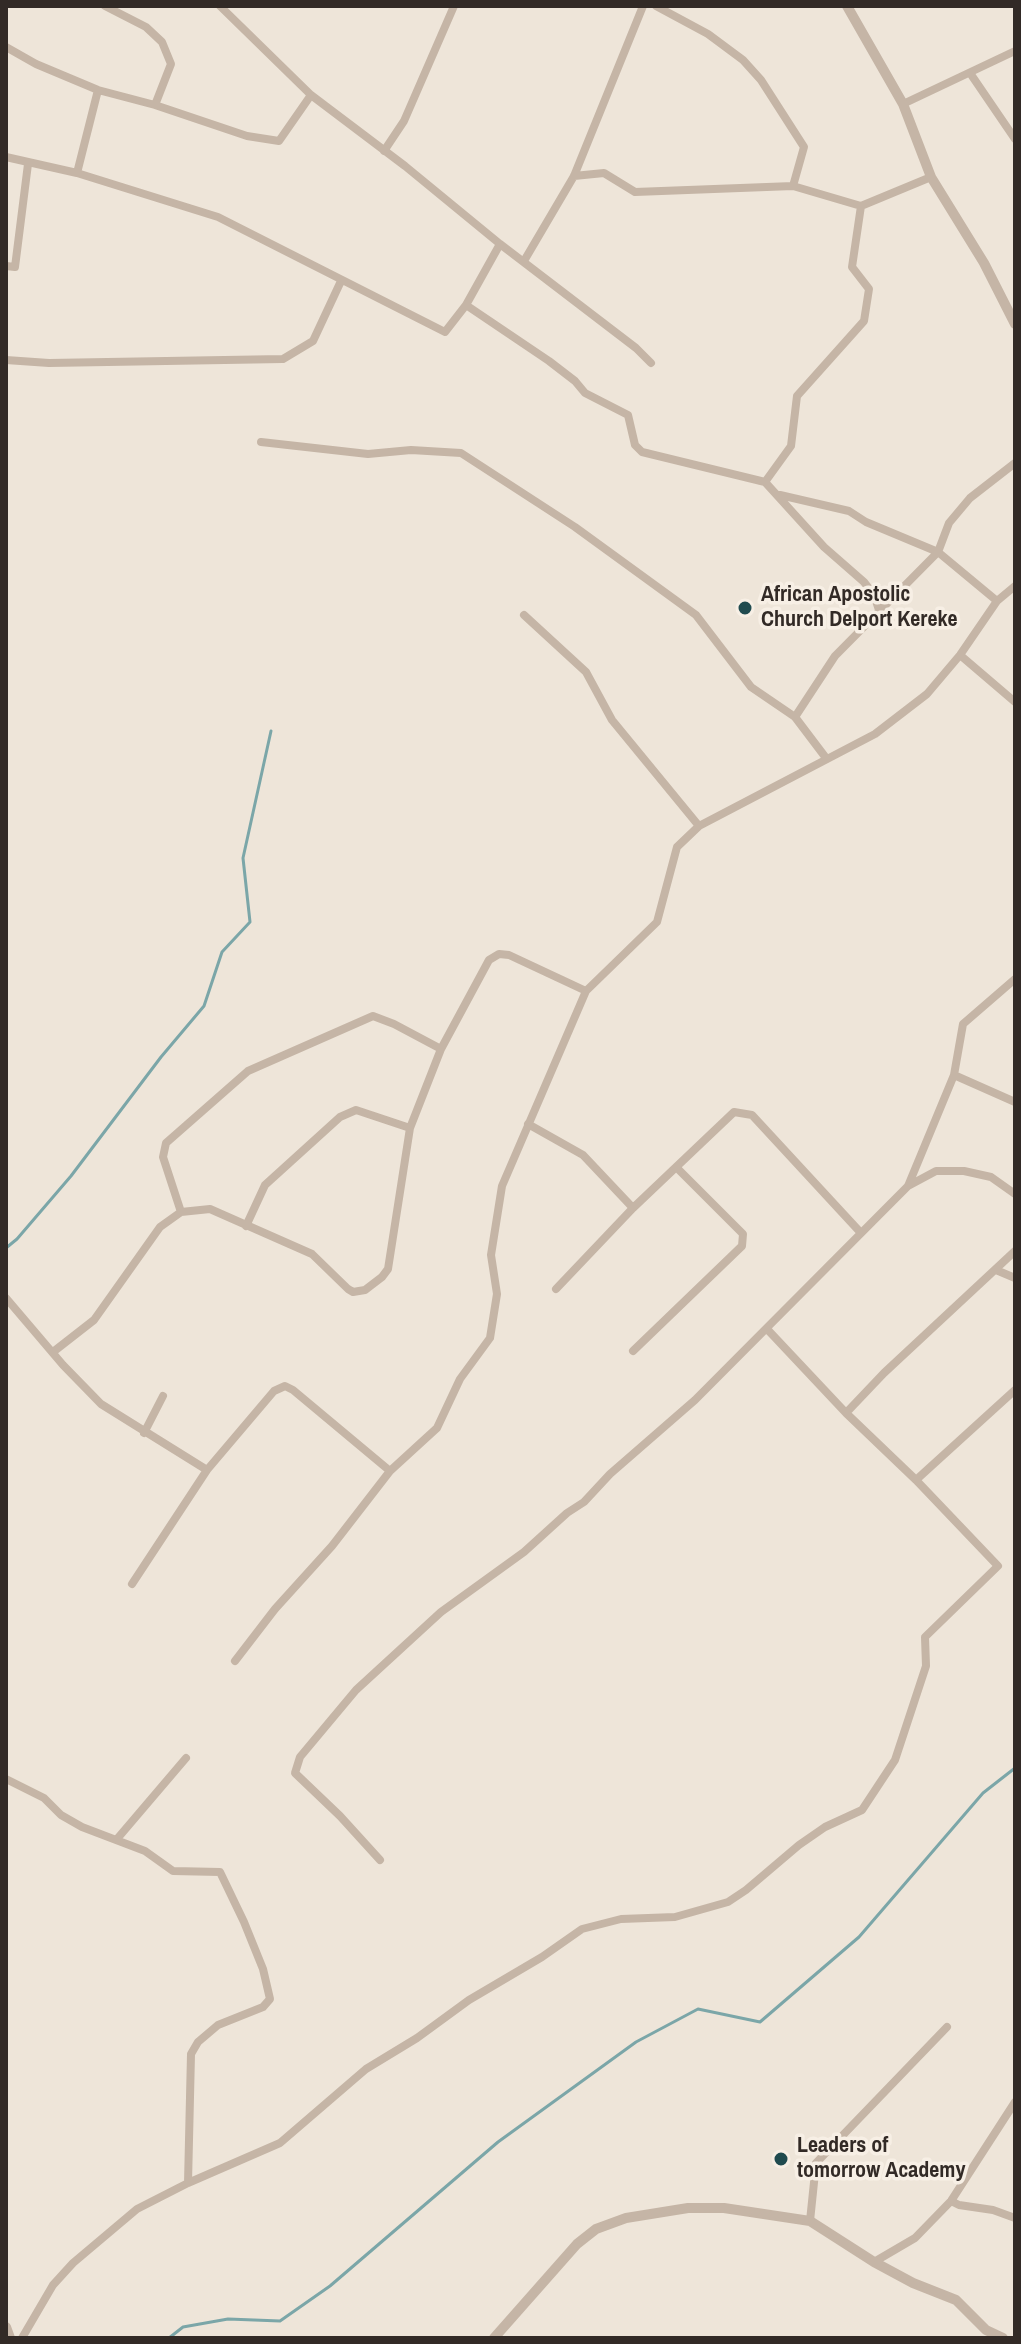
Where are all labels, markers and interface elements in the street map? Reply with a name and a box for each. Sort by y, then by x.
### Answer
place label: African Apostolic Church Delport Kereke [761,582,957,634]
marker: African Apostolic Church Delport Kereke [736,599,754,617]
place label: Leaders of tomorrow Academy [797,2133,965,2184]
marker: Leaders of tomorrow Academy [772,2150,790,2168]

